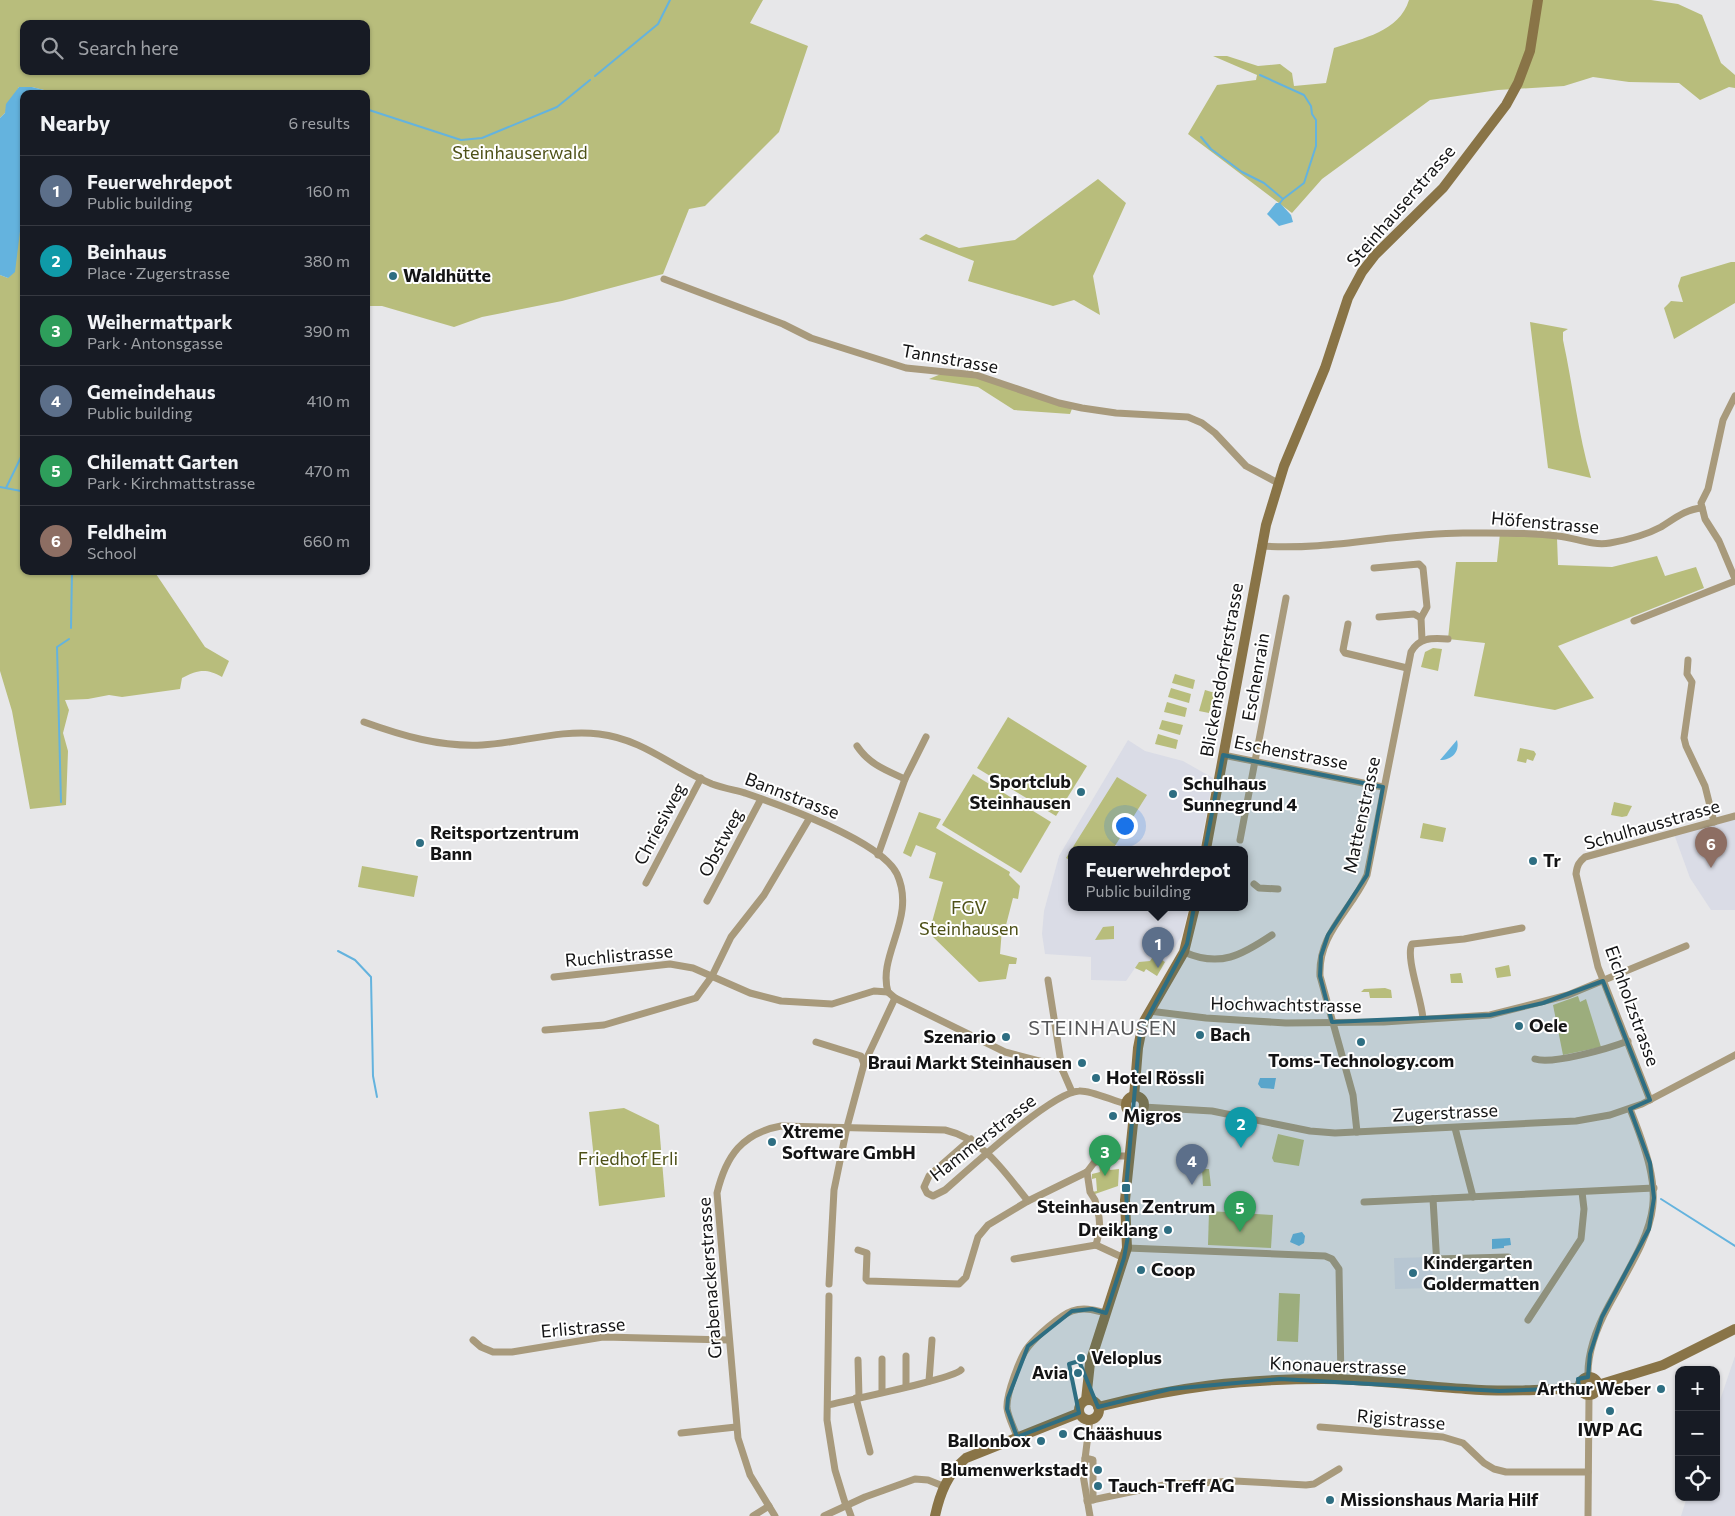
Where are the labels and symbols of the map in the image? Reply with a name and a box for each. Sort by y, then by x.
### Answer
street label: Steinhauserstrasse [1341,140,1459,271]
park label: Steinhauserwald [452,141,588,163]
place label: Waldhütte [403,264,491,286]
marker: Waldhütte [387,270,399,282]
street label: Tannstrasse [900,339,1000,377]
street label: Höfenstrasse [1490,506,1600,538]
street label: Blickensdorferstrasse [1195,581,1247,759]
street label: Eschenrain [1236,631,1274,723]
street label: Eschenstrasse [1232,730,1350,774]
street label: Mattenstrasse [1338,754,1384,875]
street label: Bannstrasse [742,767,843,823]
place label: Sportclub Steinhausen [969,770,1071,813]
place label: Schulhaus Sunnegrund 4 [1183,772,1297,815]
street label: Chriesiweg [628,778,690,868]
marker: Sportclub Steinhausen [1075,786,1087,798]
marker: Schulhaus Sunnegrund 4 [1167,788,1179,800]
street label: Schulhausstrasse [1581,794,1722,854]
street label: Obstweg [693,804,747,880]
your location [1112,813,1138,839]
place label: Reitsportzentrum Bann [430,821,579,864]
pin: 6 [1695,827,1727,868]
marker: Reitsportzentrum Bann [414,837,426,849]
place label: Tr [1543,849,1561,871]
marker: Tr [1527,855,1539,867]
park label: FGV Steinhausen [919,896,1019,939]
pin: 1 [1142,927,1174,968]
street label: Ruchlistrasse [564,939,674,971]
street label: Eichholzstrasse [1601,942,1665,1069]
street label: Hochwachtstrasse [1210,992,1362,1016]
place label: Oele [1529,1014,1568,1036]
district label: STEINHAUSEN [1028,1015,1178,1039]
marker: Oele [1513,1020,1525,1032]
place label: Bach [1210,1023,1251,1045]
place label: Szenario [923,1025,996,1047]
marker: Bach [1194,1029,1206,1041]
marker: Szenario [1000,1031,1012,1043]
marker: Toms-Technology.com [1355,1036,1367,1048]
place label: Toms-Technology.com [1268,1049,1454,1071]
place label: Braui Markt Steinhausen [868,1051,1072,1073]
marker: Braui Markt Steinhausen [1076,1057,1088,1069]
place label: Hotel Rössli [1106,1066,1205,1088]
marker: Hotel Rössli [1090,1072,1102,1084]
street label: Hammerstrasse [925,1089,1040,1185]
street label: Zugerstrasse [1391,1098,1498,1126]
place label: Migros [1123,1104,1181,1126]
pin: 2 [1225,1107,1257,1148]
marker: Migros [1107,1110,1119,1122]
place label: Xtreme Software GmbH [782,1120,916,1163]
pin: 3 [1089,1135,1121,1176]
marker: Xtreme Software GmbH [766,1136,778,1148]
pin: 4 [1176,1144,1208,1185]
park label: Friedhof Erli [578,1147,678,1169]
marker: Steinhausen Zentrum [1120,1182,1132,1194]
pin: 5 [1224,1191,1256,1232]
place label: Steinhausen Zentrum [1037,1195,1215,1217]
street label: Grabenackerstrasse [692,1197,726,1360]
place label: Dreiklang [1078,1218,1158,1240]
marker: Dreiklang [1162,1224,1174,1236]
place label: Kindergarten Goldermatten [1423,1251,1539,1294]
place label: Coop [1151,1258,1196,1280]
marker: Coop [1135,1264,1147,1276]
marker: Kindergarten Goldermatten [1407,1267,1419,1279]
street label: Erlistrasse [540,1312,626,1342]
place label: Veloplus [1091,1346,1162,1368]
marker: Veloplus [1075,1352,1087,1364]
street label: Knonauerstrasse [1269,1352,1407,1378]
place label: Avia [1032,1361,1068,1383]
marker: Avia [1072,1367,1084,1379]
place label: Arthur Weber [1537,1377,1652,1399]
marker: Arthur Weber [1655,1383,1667,1395]
street label: Rigistrasse [1356,1404,1446,1434]
marker: IWP AG [1604,1405,1616,1417]
place label: IWP AG [1577,1418,1643,1440]
place label: Chääshuus [1073,1422,1162,1444]
marker: Chääshuus [1057,1428,1069,1440]
place label: Ballonbox [947,1429,1031,1451]
marker: Ballonbox [1035,1435,1047,1447]
place label: Blumenwerkstadt [940,1458,1088,1480]
marker: Blumenwerkstadt [1092,1464,1104,1476]
place label: Tauch-Treff AG [1108,1474,1235,1496]
marker: Tauch-Treff AG [1092,1480,1104,1492]
place label: Missionshaus Maria Hilf [1340,1488,1539,1510]
marker: Missionshaus Maria Hilf [1324,1494,1336,1506]

